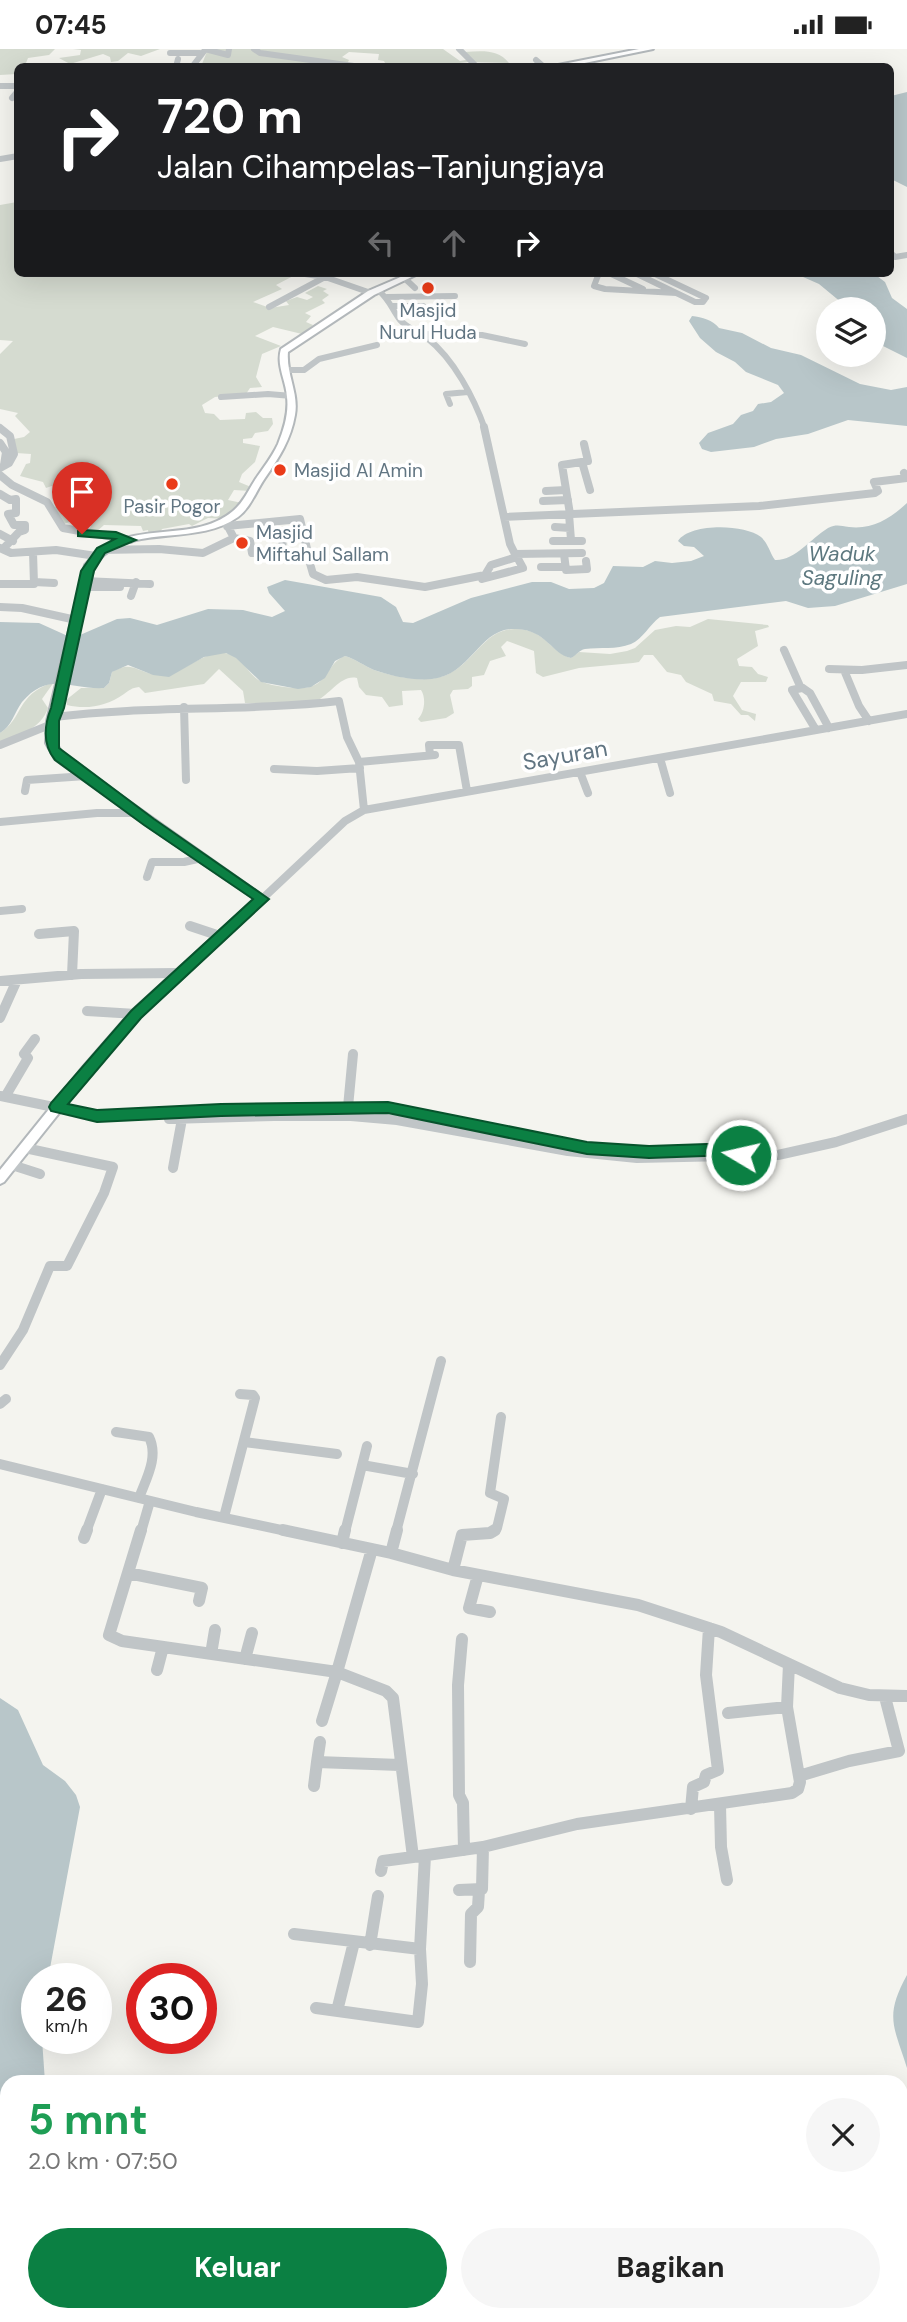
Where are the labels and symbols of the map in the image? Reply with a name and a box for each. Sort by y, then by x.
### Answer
marker: Masjid Nurul Huda [420,280,436,296]
place label: Masjid Nurul Huda [379,298,477,345]
place label: Masjid Al Amin [294,458,423,483]
pin [52,462,112,534]
marker: Masjid Al Amin [272,462,288,478]
marker: Pasir Pogor [164,476,180,492]
place label: Pasir Pogor [124,494,220,519]
place label: Masjid Miftahul Sallam [256,520,389,567]
marker: Masjid Miftahul Sallam [234,535,250,551]
water label: Waduk Saguling [802,540,883,592]
street label: Sayuran [520,733,610,777]
position arrow [704,1118,778,1192]
speed limit sign: 30 [126,1963,217,2054]

